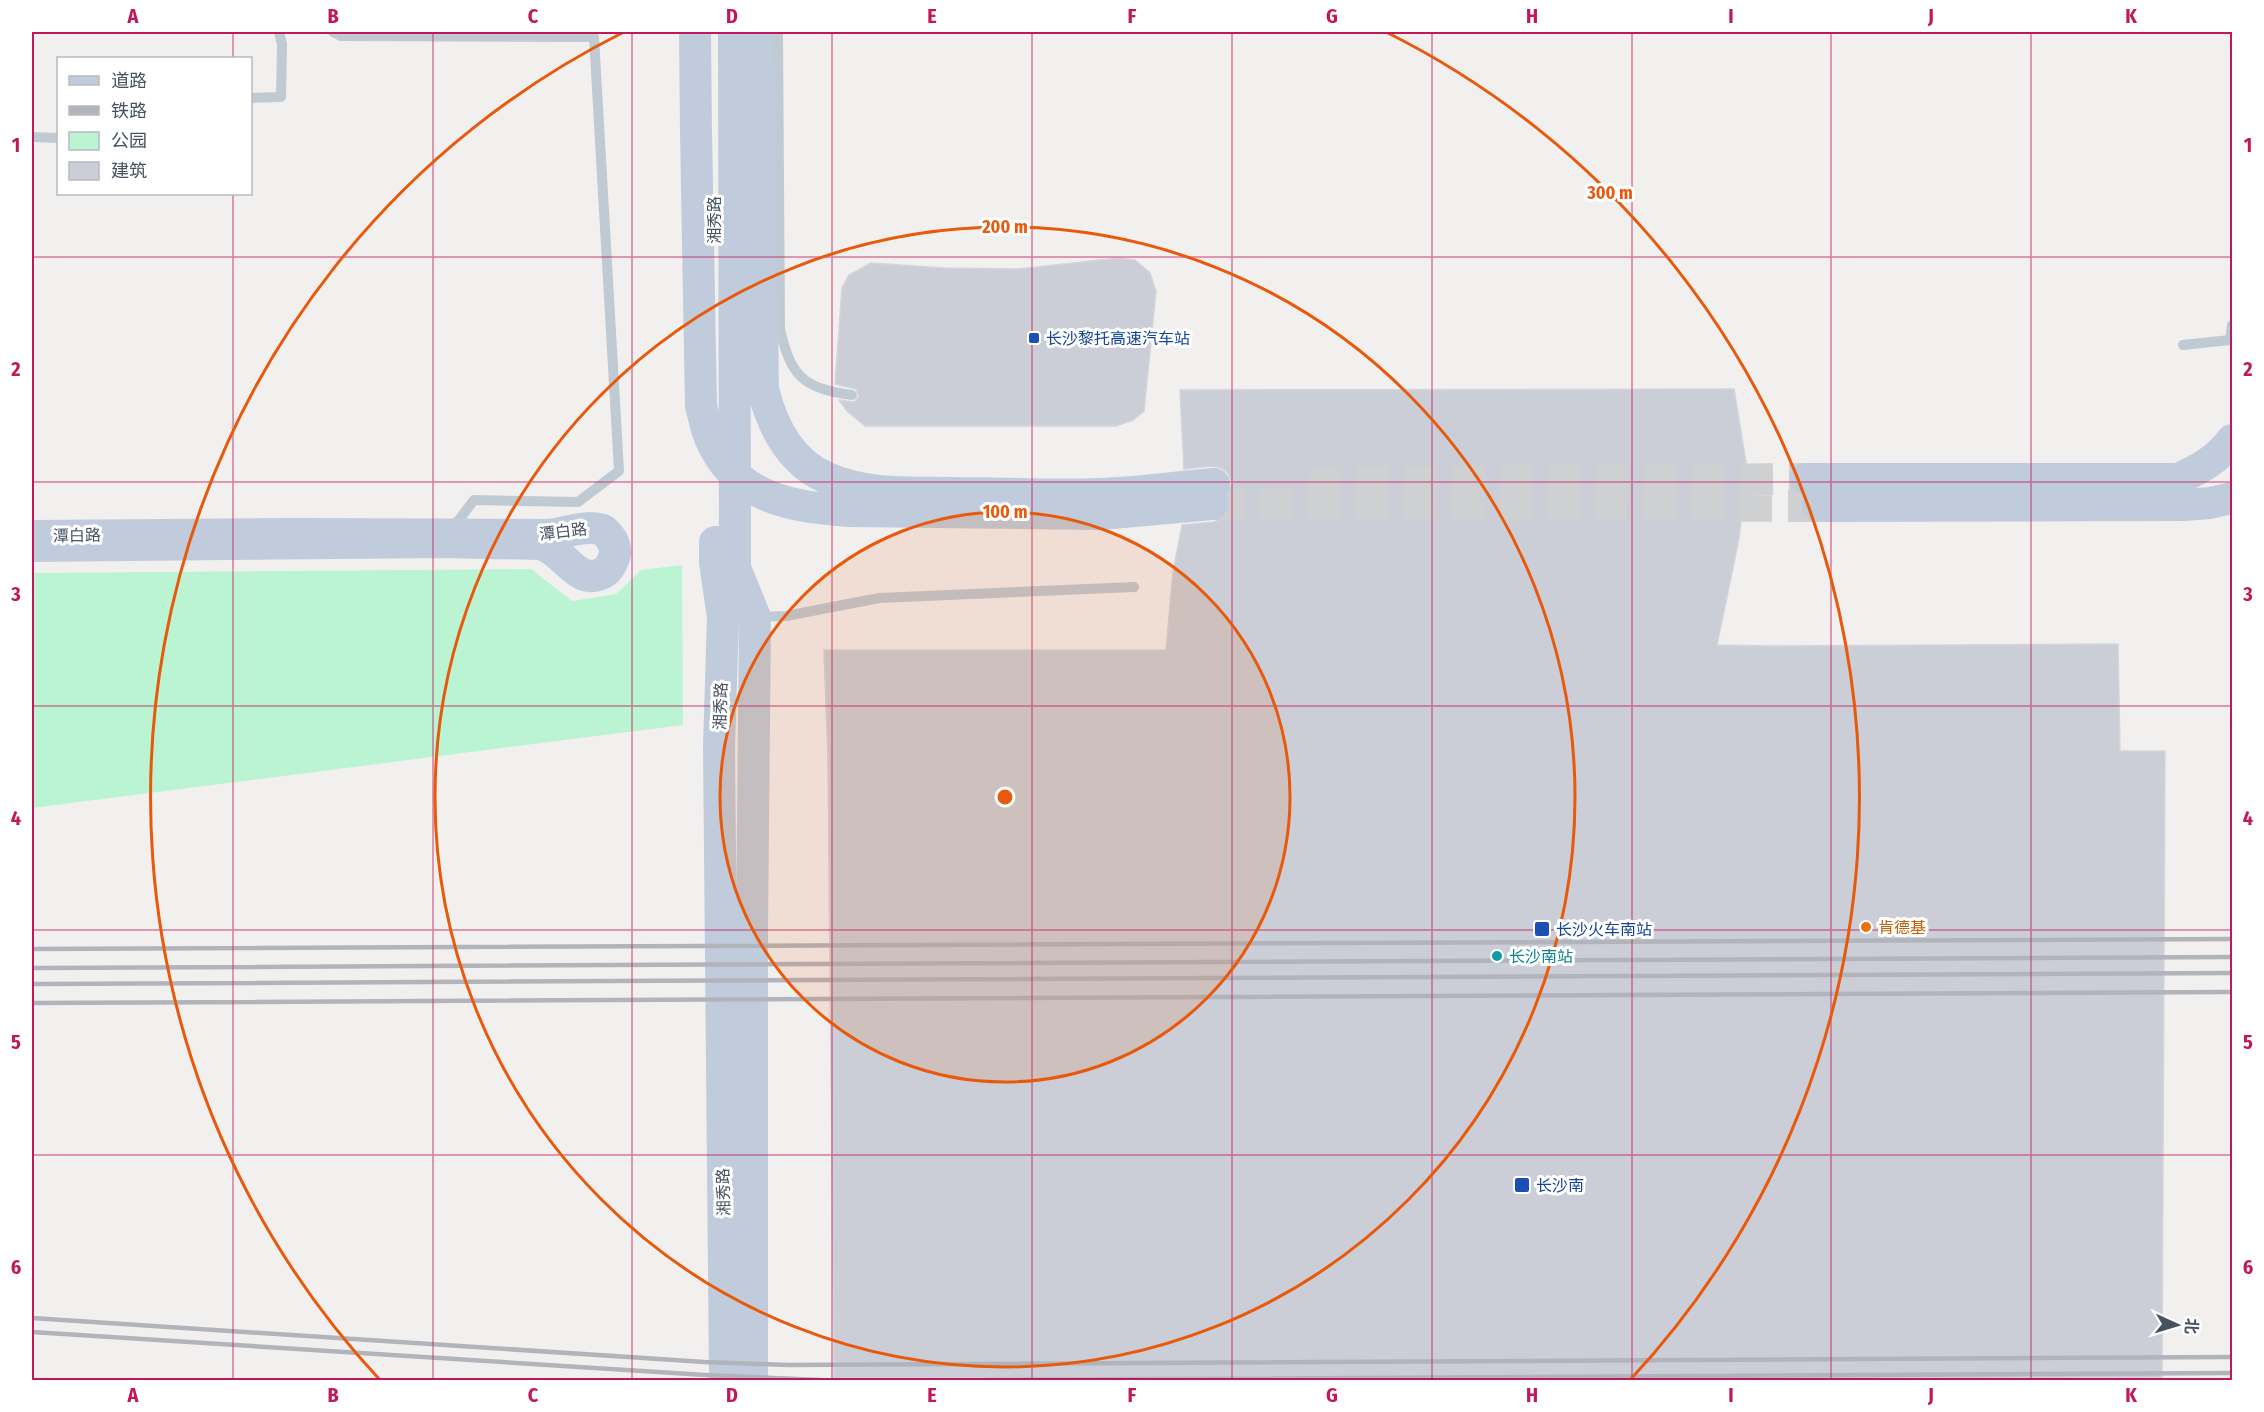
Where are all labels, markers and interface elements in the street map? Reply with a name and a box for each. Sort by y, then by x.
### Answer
text: A [127,4,140,28]
text: B [327,4,339,28]
text: C [528,4,539,28]
text: D [726,4,738,28]
text: E [927,4,937,28]
text: F [1128,4,1137,28]
text: G [1326,4,1338,28]
text: H [1526,4,1538,28]
text: I [1728,4,1734,28]
text: J [1927,4,1934,28]
text: K [2125,4,2137,28]
legend [57,57,252,195]
text: 道路 [111,70,147,92]
text: 铁路 [111,100,147,122]
text: 公园 [111,130,147,152]
text: 1 [12,133,20,157]
text: 1 [2244,133,2252,157]
text: 建筑 [111,160,147,182]
text: 300 m [1586,182,1633,204]
street label: 湘秀路 [705,196,724,244]
text: 200 m [981,216,1028,238]
place label: 长沙黎托高速汽车站 [1046,329,1190,348]
marker: 长沙黎托高速汽车站 [1027,331,1041,345]
text: 2 [10,357,21,381]
text: 2 [2242,357,2253,381]
text: 100 m [983,501,1027,523]
street label: 潭白路 [538,519,588,544]
street label: 潭白路 [53,526,101,545]
text: 3 [10,582,21,606]
text: 3 [2242,582,2253,606]
street label: 湘秀路 [710,682,731,730]
centre of rings [995,787,1015,807]
text: 4 [11,806,21,830]
text: 4 [2243,806,2253,830]
place label: 肯德基 [1878,918,1926,937]
marker: 长沙火车南站 [1533,920,1551,938]
place label: 长沙火车南站 [1556,920,1652,939]
marker: 肯德基 [1859,920,1873,934]
place label: 长沙南站 [1509,947,1573,966]
marker: 长沙南站 [1490,949,1504,963]
text: 5 [11,1030,21,1054]
text: 5 [2243,1030,2253,1054]
street label: 湘秀路 [714,1168,733,1216]
marker: 长沙南 [1513,1176,1531,1194]
place label: 长沙南 [1536,1176,1584,1195]
text: 6 [11,1255,21,1279]
text: 6 [2243,1255,2253,1279]
north arrow [2147,1295,2207,1355]
text: 北 [2181,1317,2202,1335]
text: A [127,1383,140,1407]
text: B [327,1383,339,1407]
text: C [528,1383,539,1407]
text: D [726,1383,738,1407]
text: E [927,1383,937,1407]
text: F [1128,1383,1137,1407]
text: G [1326,1383,1338,1407]
text: H [1526,1383,1538,1407]
text: I [1728,1383,1734,1407]
text: J [1927,1383,1934,1407]
text: K [2125,1383,2137,1407]

